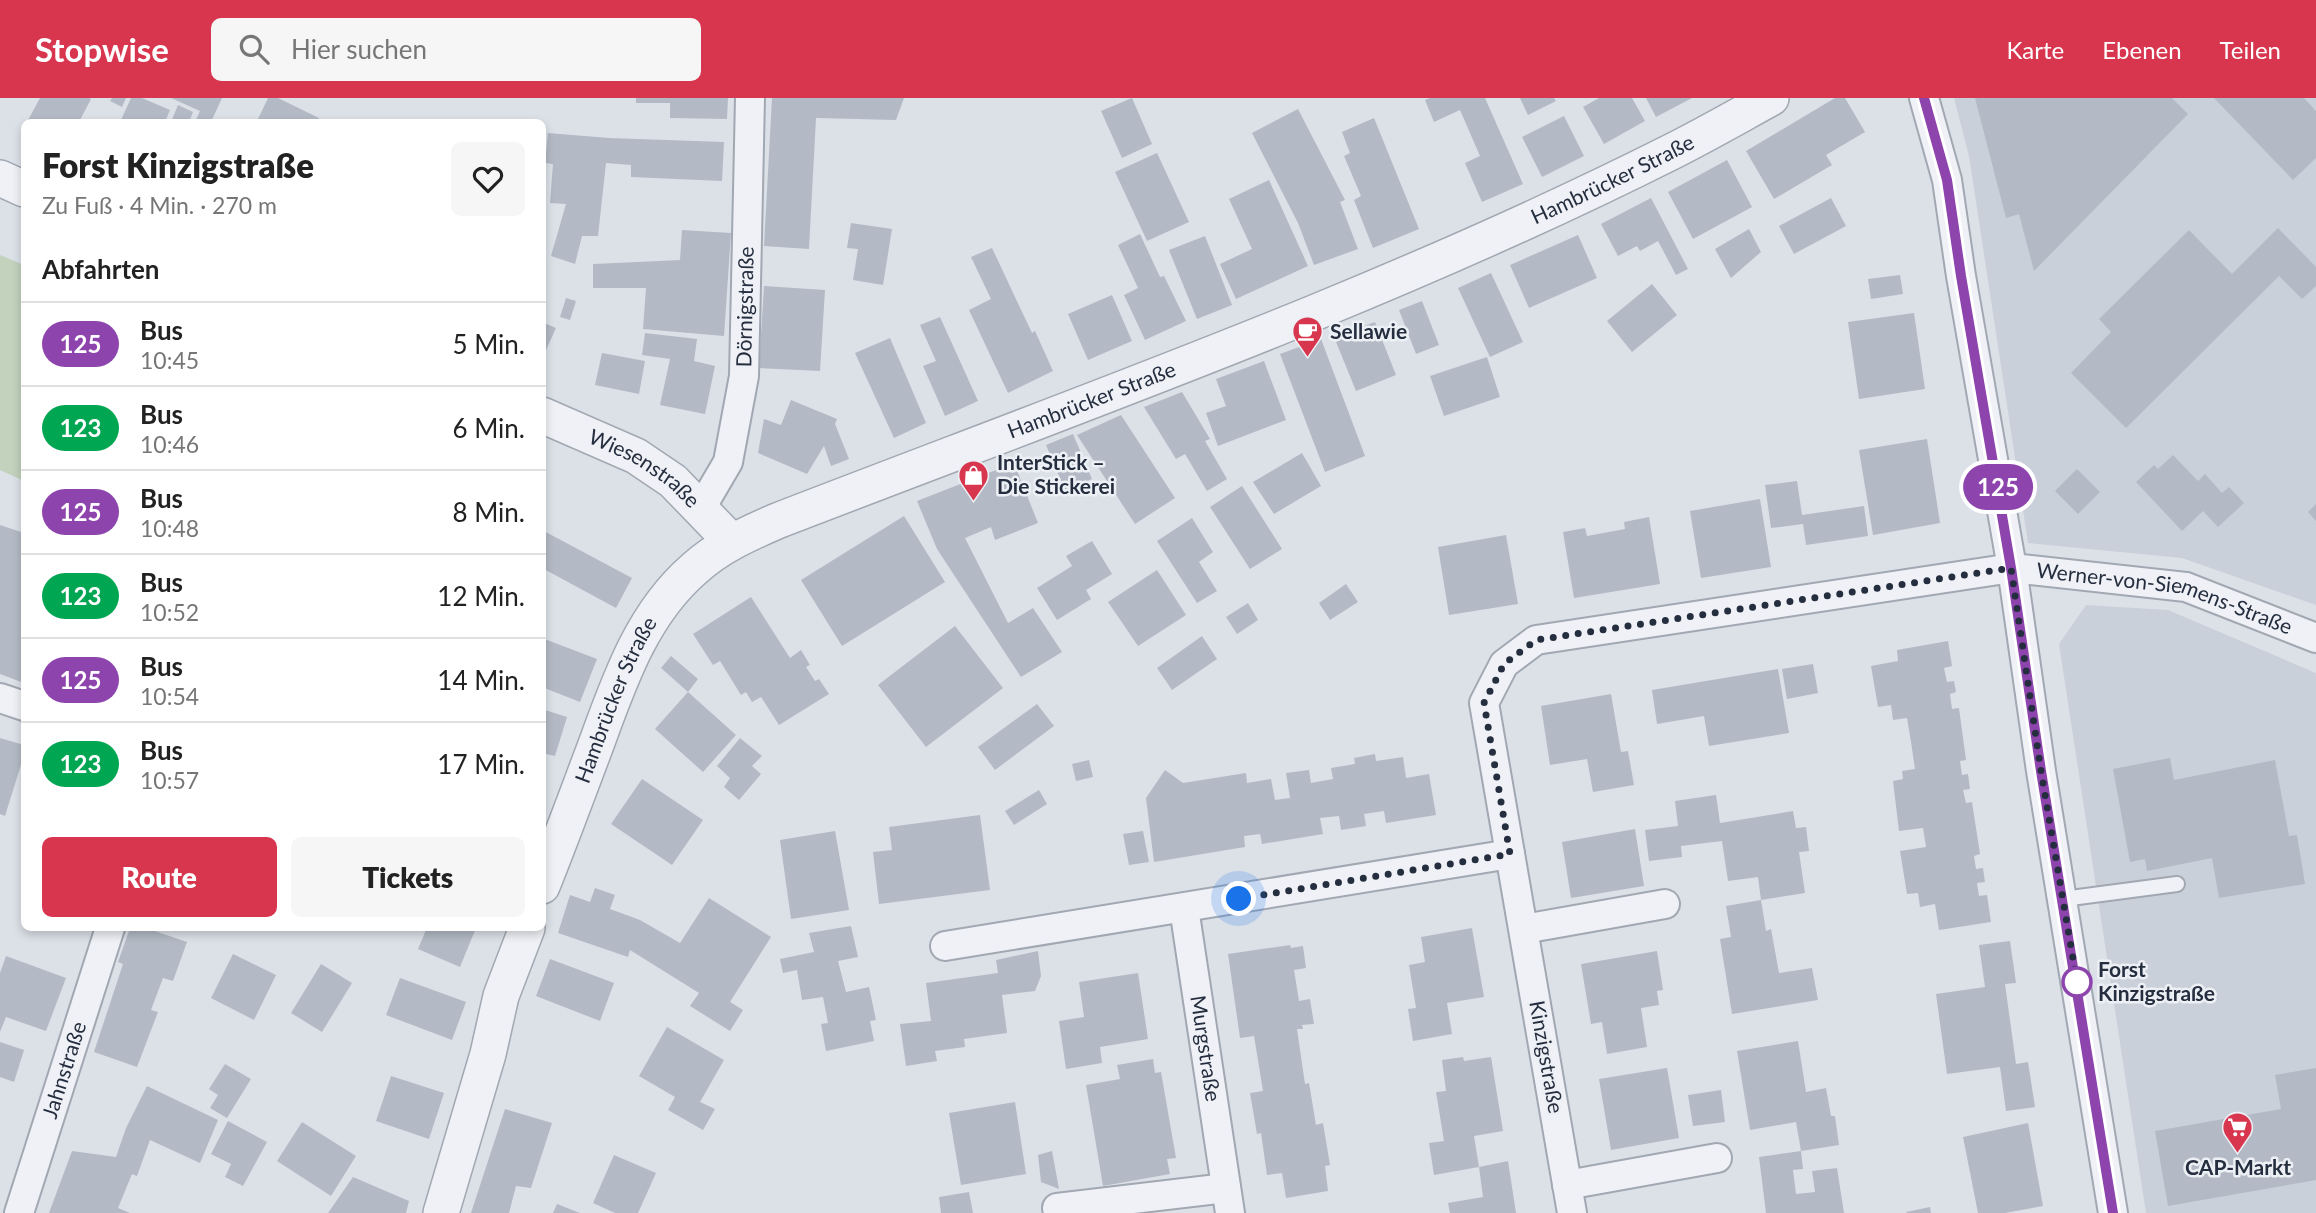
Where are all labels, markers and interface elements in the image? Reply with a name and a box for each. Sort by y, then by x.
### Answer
search box [211,18,701,81]
text: Stopwise [35,29,169,69]
icon: search [235,30,273,68]
text: Hier suchen [291,33,427,65]
text: Karte [2007,35,2064,64]
text: Ebenen [2102,35,2182,64]
text: Teilen [2220,35,2281,64]
street label: Hambrücker Straße [1527,128,1698,229]
button: heart [451,142,525,216]
text: Forst Kinzigstraße [42,145,314,185]
text: Zu Fuß · 4 Min. · 270 m [42,191,277,219]
street label: Dörnigstraße [730,246,758,368]
text: Abfahrten [42,253,160,285]
text: Bus [140,314,183,346]
cafe icon: Sellawie [1290,315,1324,359]
place label: Sellawie [1330,318,1407,343]
text: 5 Min. [452,328,525,360]
text: 125 [60,329,101,358]
text: 10:45 [140,346,199,374]
street label: Hambrücker Straße [1004,356,1179,443]
text: Bus [140,398,183,430]
text: 6 Min. [452,412,525,444]
text: 123 [60,413,101,442]
street label: Wiesenstraße [585,423,706,512]
text: 10:46 [140,430,199,458]
place label: InterStick – Die Stickerei [997,449,1115,498]
shop icon: InterStick – Die Stickerei [957,458,991,502]
line badge: 125 [1958,464,2038,510]
text: 125 [1977,472,2019,501]
text: Bus [140,482,183,514]
text: 8 Min. [452,496,525,528]
text: 125 [60,497,101,526]
text: 10:48 [140,514,199,542]
street label: Werner-von-Siemens-Straße [2035,557,2296,638]
text: Bus [140,566,183,598]
text: 12 Min. [437,580,525,612]
text: 123 [60,581,101,610]
text: 10:52 [140,598,199,626]
street label: Hambrücker Straße [569,612,661,786]
text: Bus [140,650,183,682]
text: 14 Min. [437,664,525,696]
text: 125 [60,665,101,694]
text: 10:54 [140,682,199,710]
text: Bus [140,734,183,766]
text: 17 Min. [437,748,525,780]
text: 123 [60,749,101,778]
text: 10:57 [140,766,199,794]
button: Route [42,837,277,917]
button: Tickets [291,837,525,917]
your location [1221,881,1256,916]
place label: Forst Kinzigstraße [2098,956,2215,1005]
marker: Forst Kinzigstraße [2062,967,2092,997]
street label: Murgstraße [1186,993,1227,1103]
street label: Kinzigstraße [1525,998,1570,1115]
street label: Jahnstraße [36,1018,90,1121]
supermarket icon: CAP-Markt [2221,1111,2255,1155]
place label: CAP-Markt [2185,1154,2291,1179]

